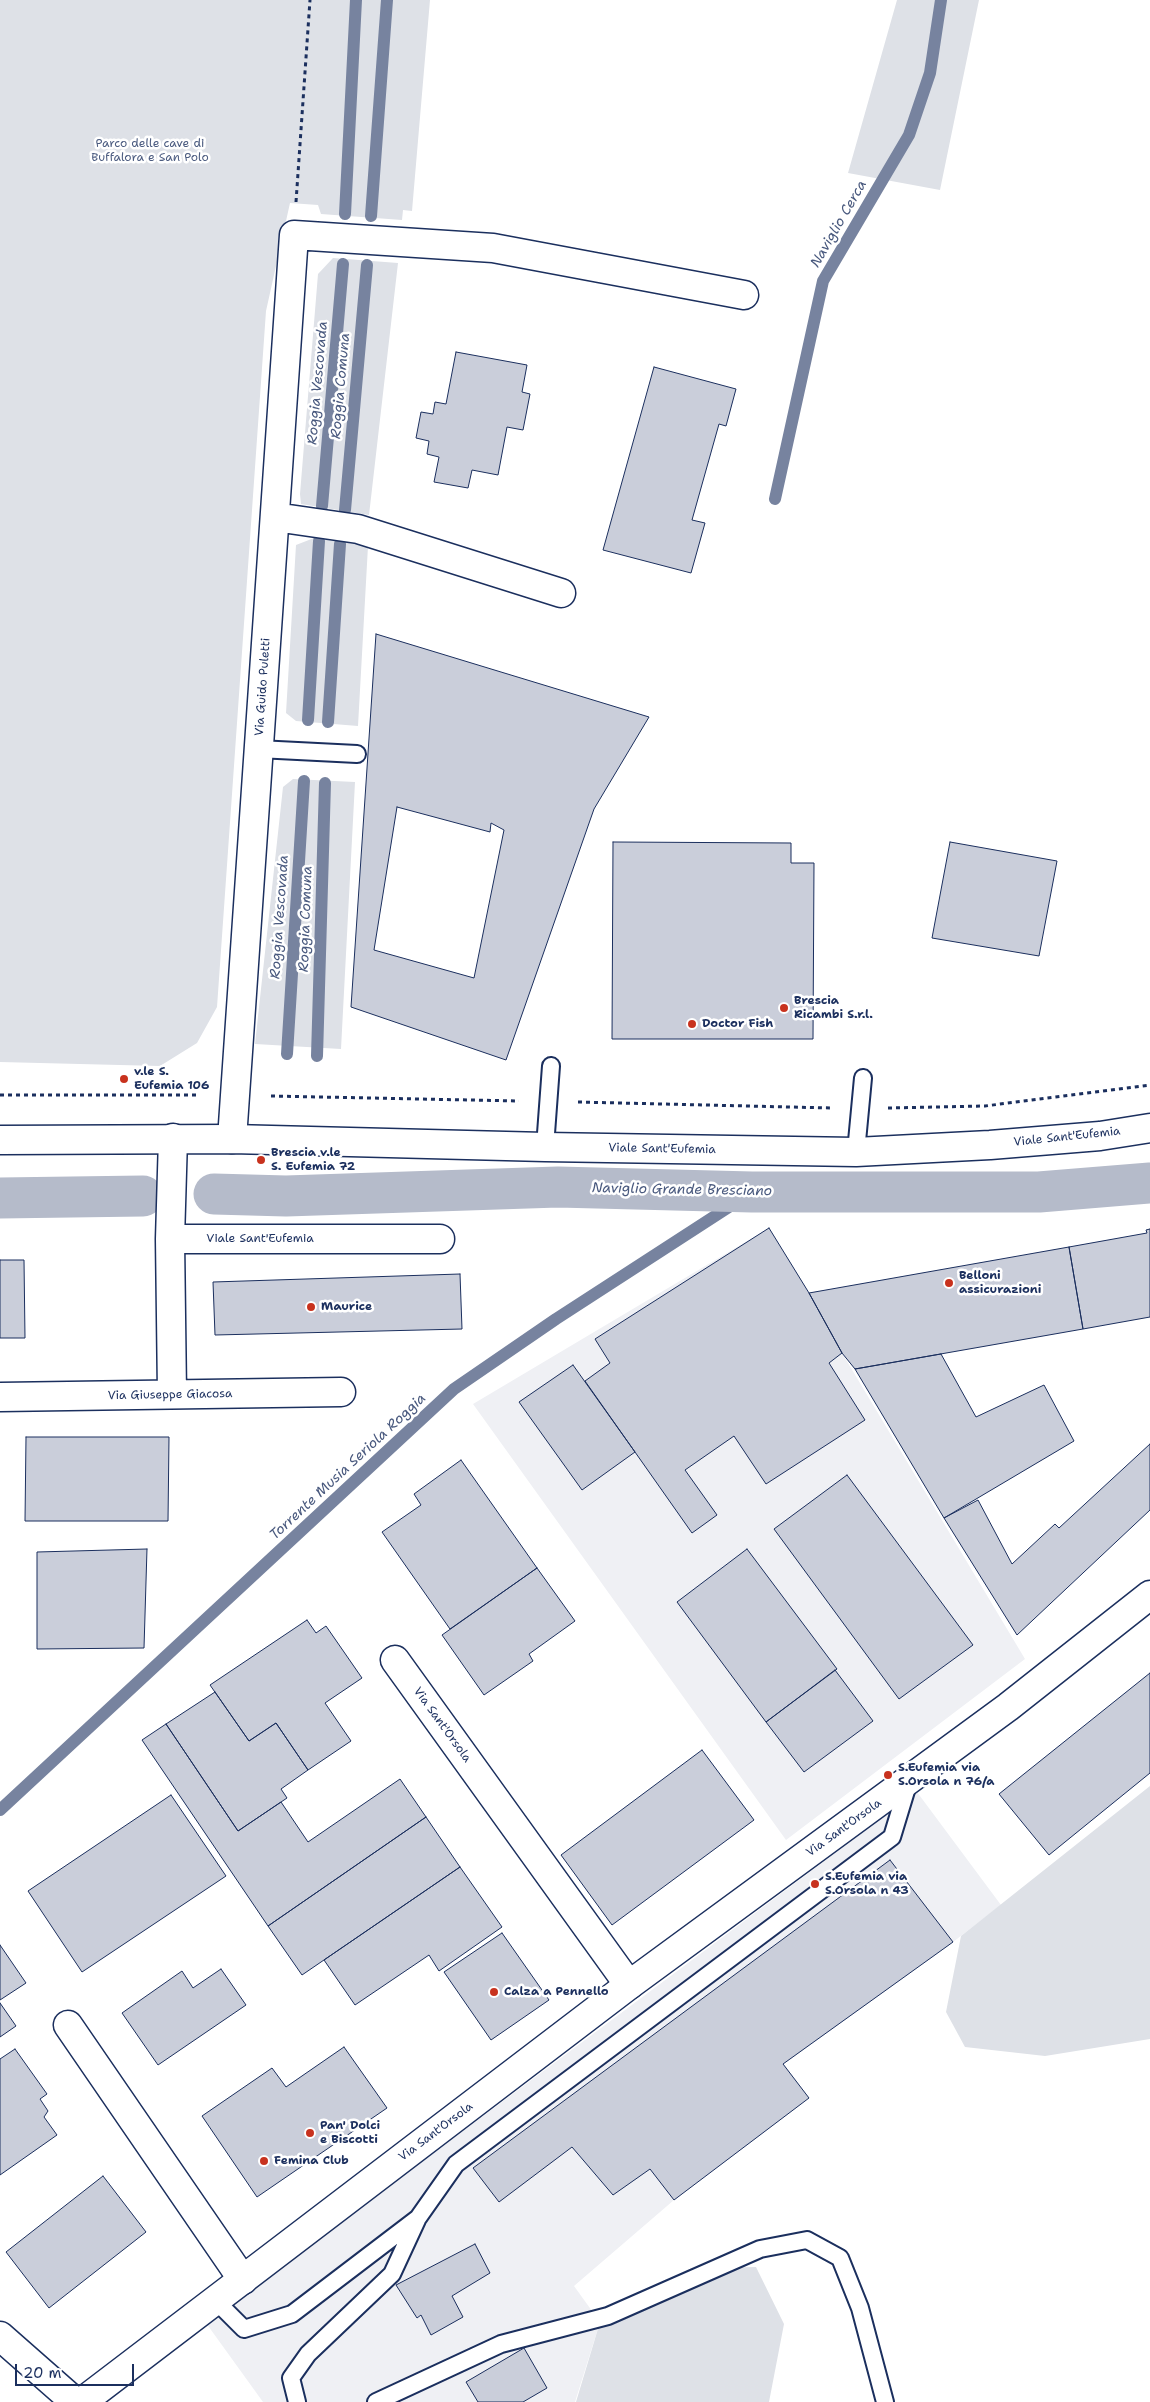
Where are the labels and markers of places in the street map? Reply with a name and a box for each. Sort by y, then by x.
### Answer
place label: Brescia Ricambi S.r.l. [794,994,873,1022]
marker: Brescia Ricambi S.r.l. [778,1002,790,1014]
place label: Doctor Fish [702,1017,773,1031]
marker: Doctor Fish [686,1018,698,1030]
place label: v.le S. Eufemia 106 [134,1065,209,1093]
marker: v.le S. Eufemia 106 [118,1073,130,1085]
place label: Brescia v.le S. Eufemia 72 [271,1146,355,1174]
marker: Brescia v.le S. Eufemia 72 [255,1154,267,1166]
place label: Belloni assicurazioni [959,1269,1041,1297]
marker: Belloni assicurazioni [943,1277,955,1289]
place label: Maurice [321,1300,372,1314]
marker: Maurice [305,1301,317,1313]
place label: S.Eufemia via S.Orsola n 76/a [898,1761,994,1789]
marker: S.Eufemia via S.Orsola n 76/a [882,1769,894,1781]
place label: S.Eufemia via S.Orsola n 43 [825,1870,909,1898]
marker: S.Eufemia via S.Orsola n 43 [809,1878,821,1890]
place label: Calza a Pennello [504,1985,609,1999]
marker: Calza a Pennello [488,1986,500,1998]
place label: Pan' Dolci e Biscotti [320,2119,380,2147]
marker: Pan' Dolci e Biscotti [304,2127,316,2139]
place label: Femina Club [274,2154,349,2168]
marker: Femina Club [258,2155,270,2167]

